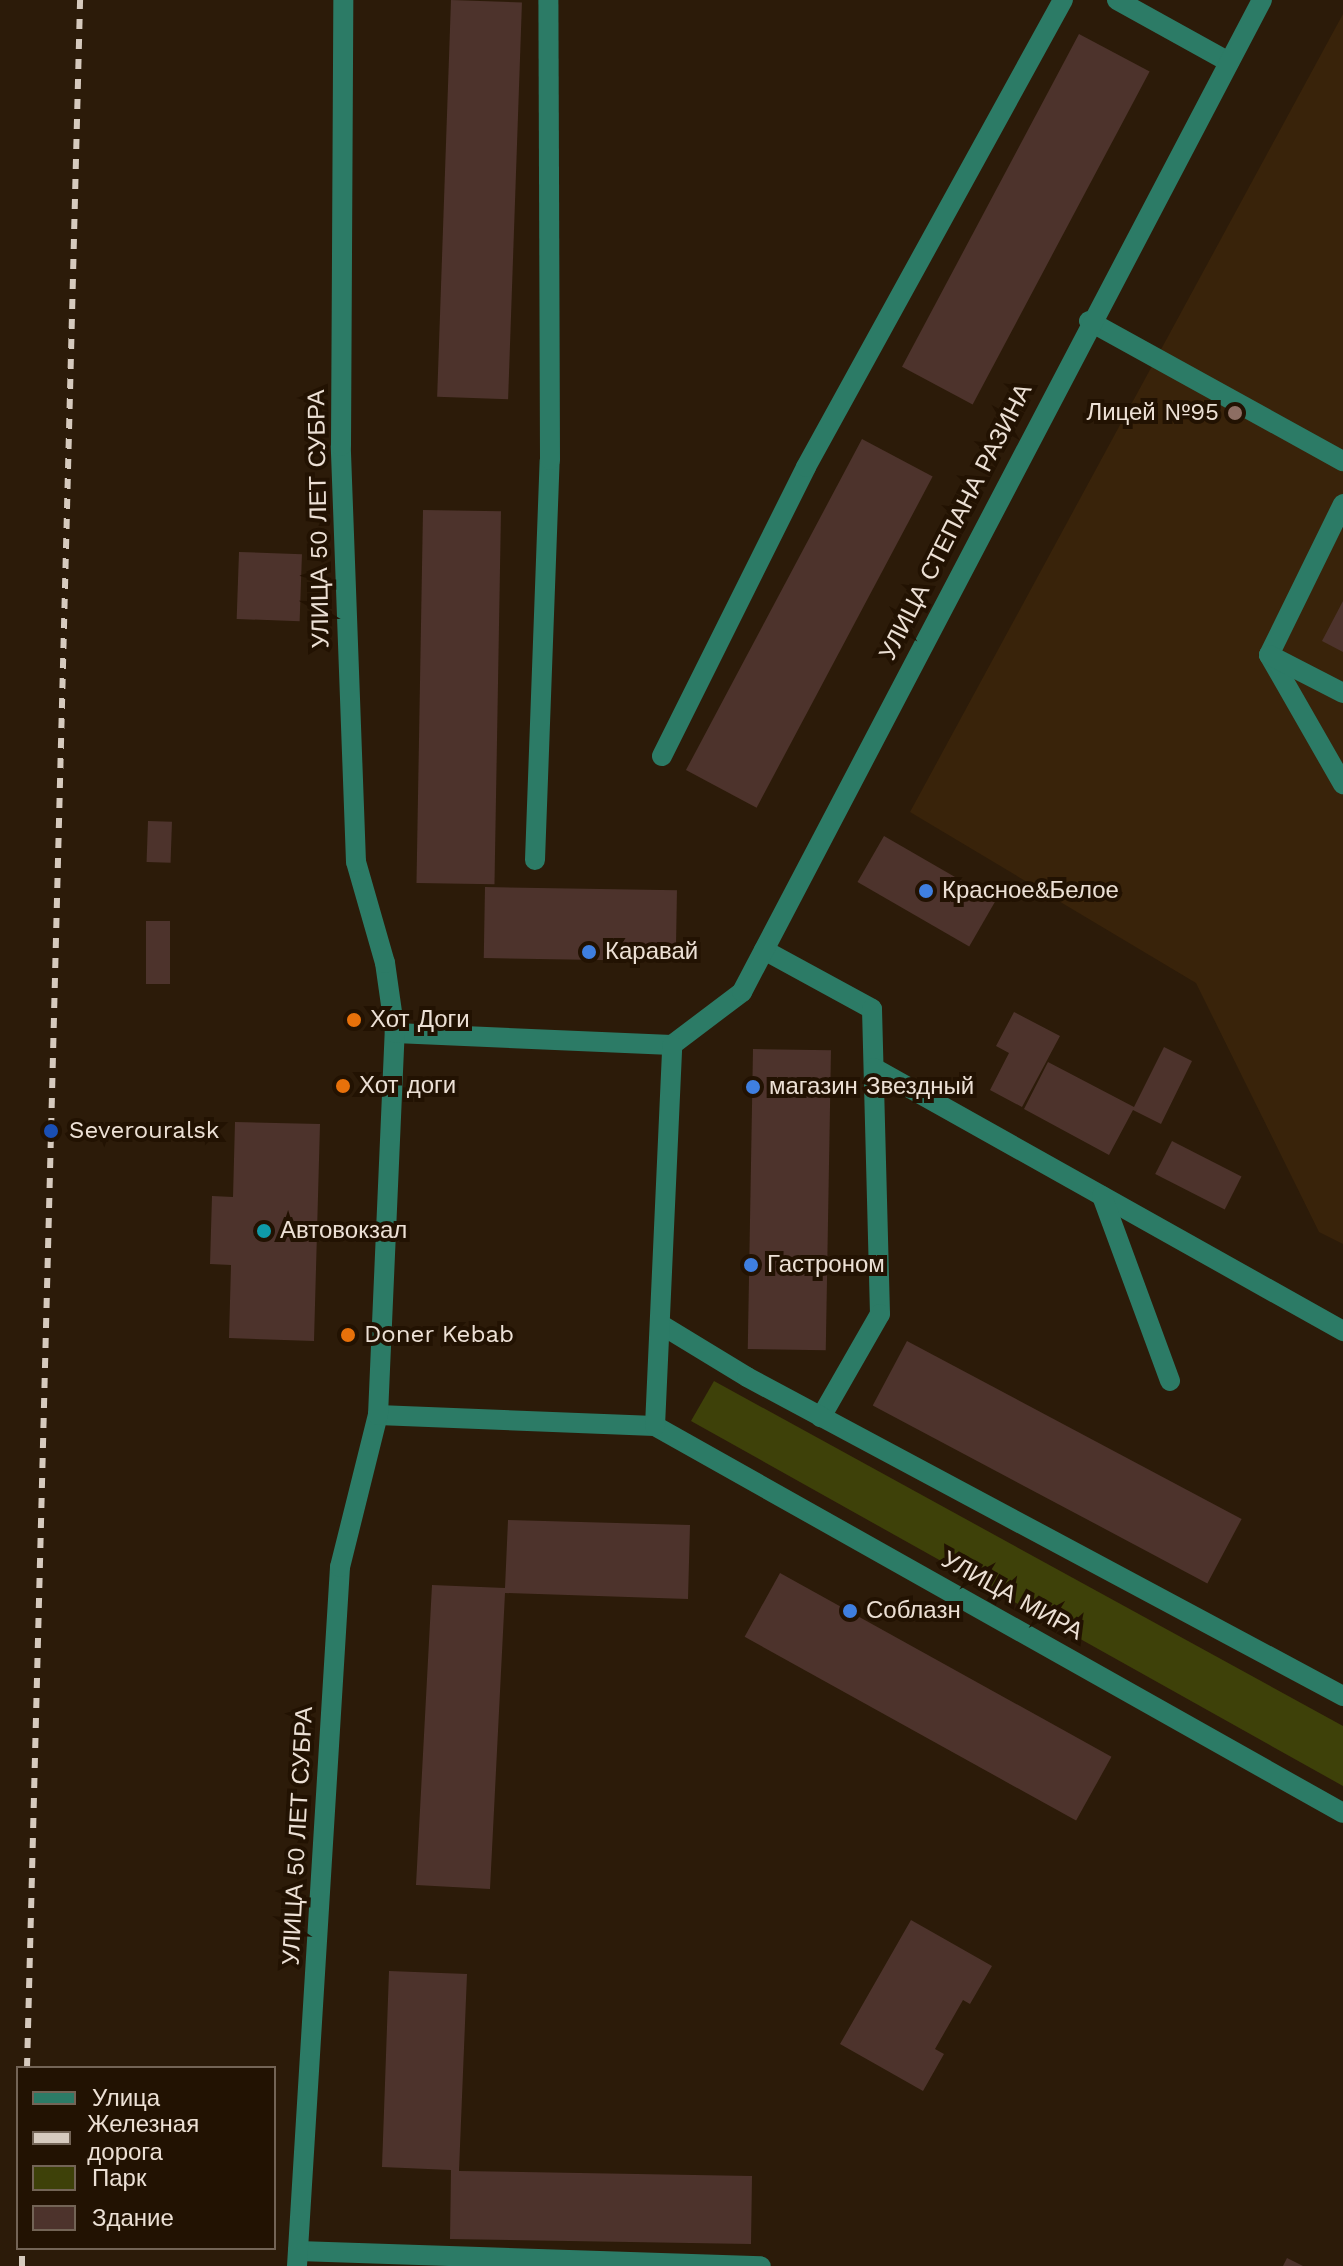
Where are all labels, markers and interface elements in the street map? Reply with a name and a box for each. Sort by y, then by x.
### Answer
street label: УЛИЦА СТЕПАНА РАЗИНА [874,379,1038,665]
street label: УЛИЦА 50 ЛЕТ СУБРА [302,389,336,649]
place label: Лицей №95 [1086,399,1219,427]
marker: Лицей №95 [1226,404,1244,422]
place label: Красное&Белое [942,877,1119,905]
marker: Красное&Белое [917,882,935,900]
place label: Каравай [605,938,698,966]
marker: Каравай [580,943,598,961]
place label: Хот Доги [370,1006,470,1034]
marker: Хот Доги [345,1011,363,1029]
place label: Хот доги [359,1072,456,1100]
place label: магазин Звездный [769,1073,974,1101]
marker: Хот доги [334,1077,352,1095]
marker: магазин Звездный [744,1078,762,1096]
place label: Severouralsk [69,1117,219,1145]
marker: Severouralsk [40,1120,62,1142]
place label: Автовокзал [280,1217,407,1245]
marker: Автовокзал [255,1222,273,1240]
place label: Гастроном [767,1251,885,1279]
marker: Гастроном [742,1256,760,1274]
place label: Doner Kebab [364,1321,515,1349]
marker: Doner Kebab [339,1326,357,1344]
street label: УЛИЦА МИРА [936,1545,1088,1647]
place label: Соблазн [866,1597,961,1625]
marker: Соблазн [841,1602,859,1620]
street label: УЛИЦА 50 ЛЕТ СУБРА [277,1706,319,1966]
legend [16,2066,276,2250]
text: Улица [92,2084,160,2112]
text: Железная дорога [87,2110,199,2166]
text: Парк [92,2164,146,2192]
text: Здание [92,2204,174,2232]

